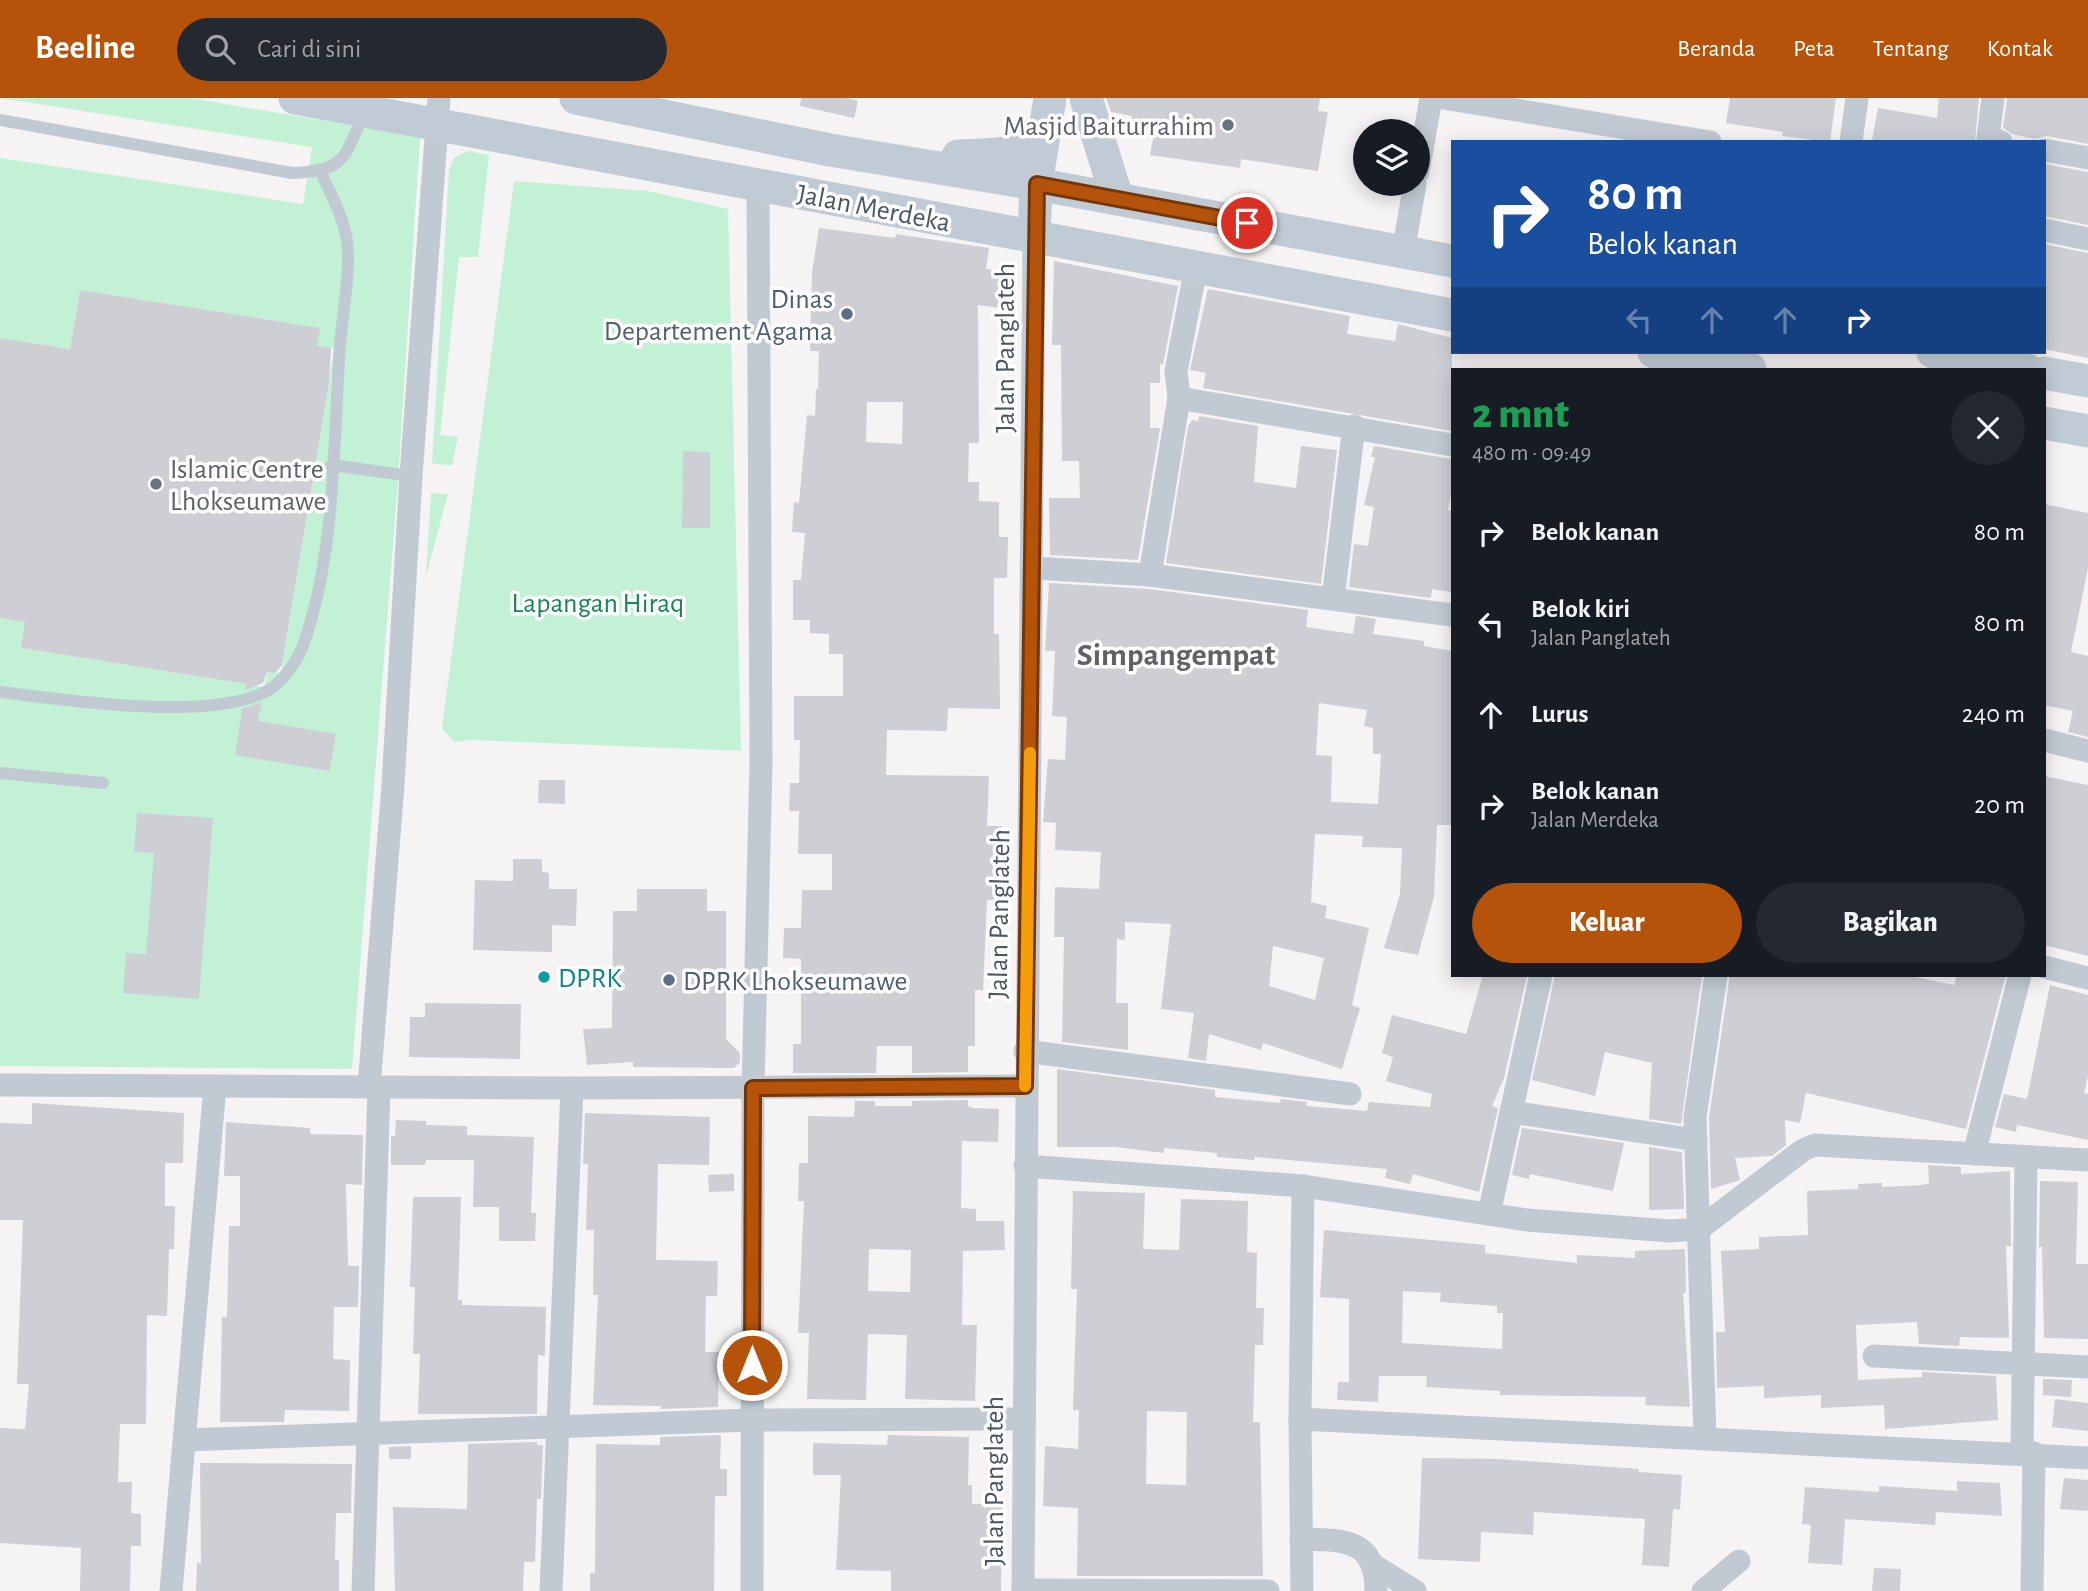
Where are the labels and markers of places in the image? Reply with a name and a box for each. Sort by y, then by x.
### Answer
place label: Masjid Baiturrahim [1003,113,1214,141]
marker: Masjid Baiturrahim [1220,117,1236,133]
pin [1217,193,1277,253]
place label: Dinas Departement Agama [604,286,833,346]
marker: Dinas Departement Agama [839,306,855,322]
place label: Islamic Centre Lhokseumawe [170,456,326,516]
marker: Islamic Centre Lhokseumawe [148,476,164,492]
place label: DPRK [558,965,622,993]
place label: DPRK Lhokseumawe [683,968,907,996]
marker: DPRK [536,969,552,985]
marker: DPRK Lhokseumawe [661,972,677,988]

